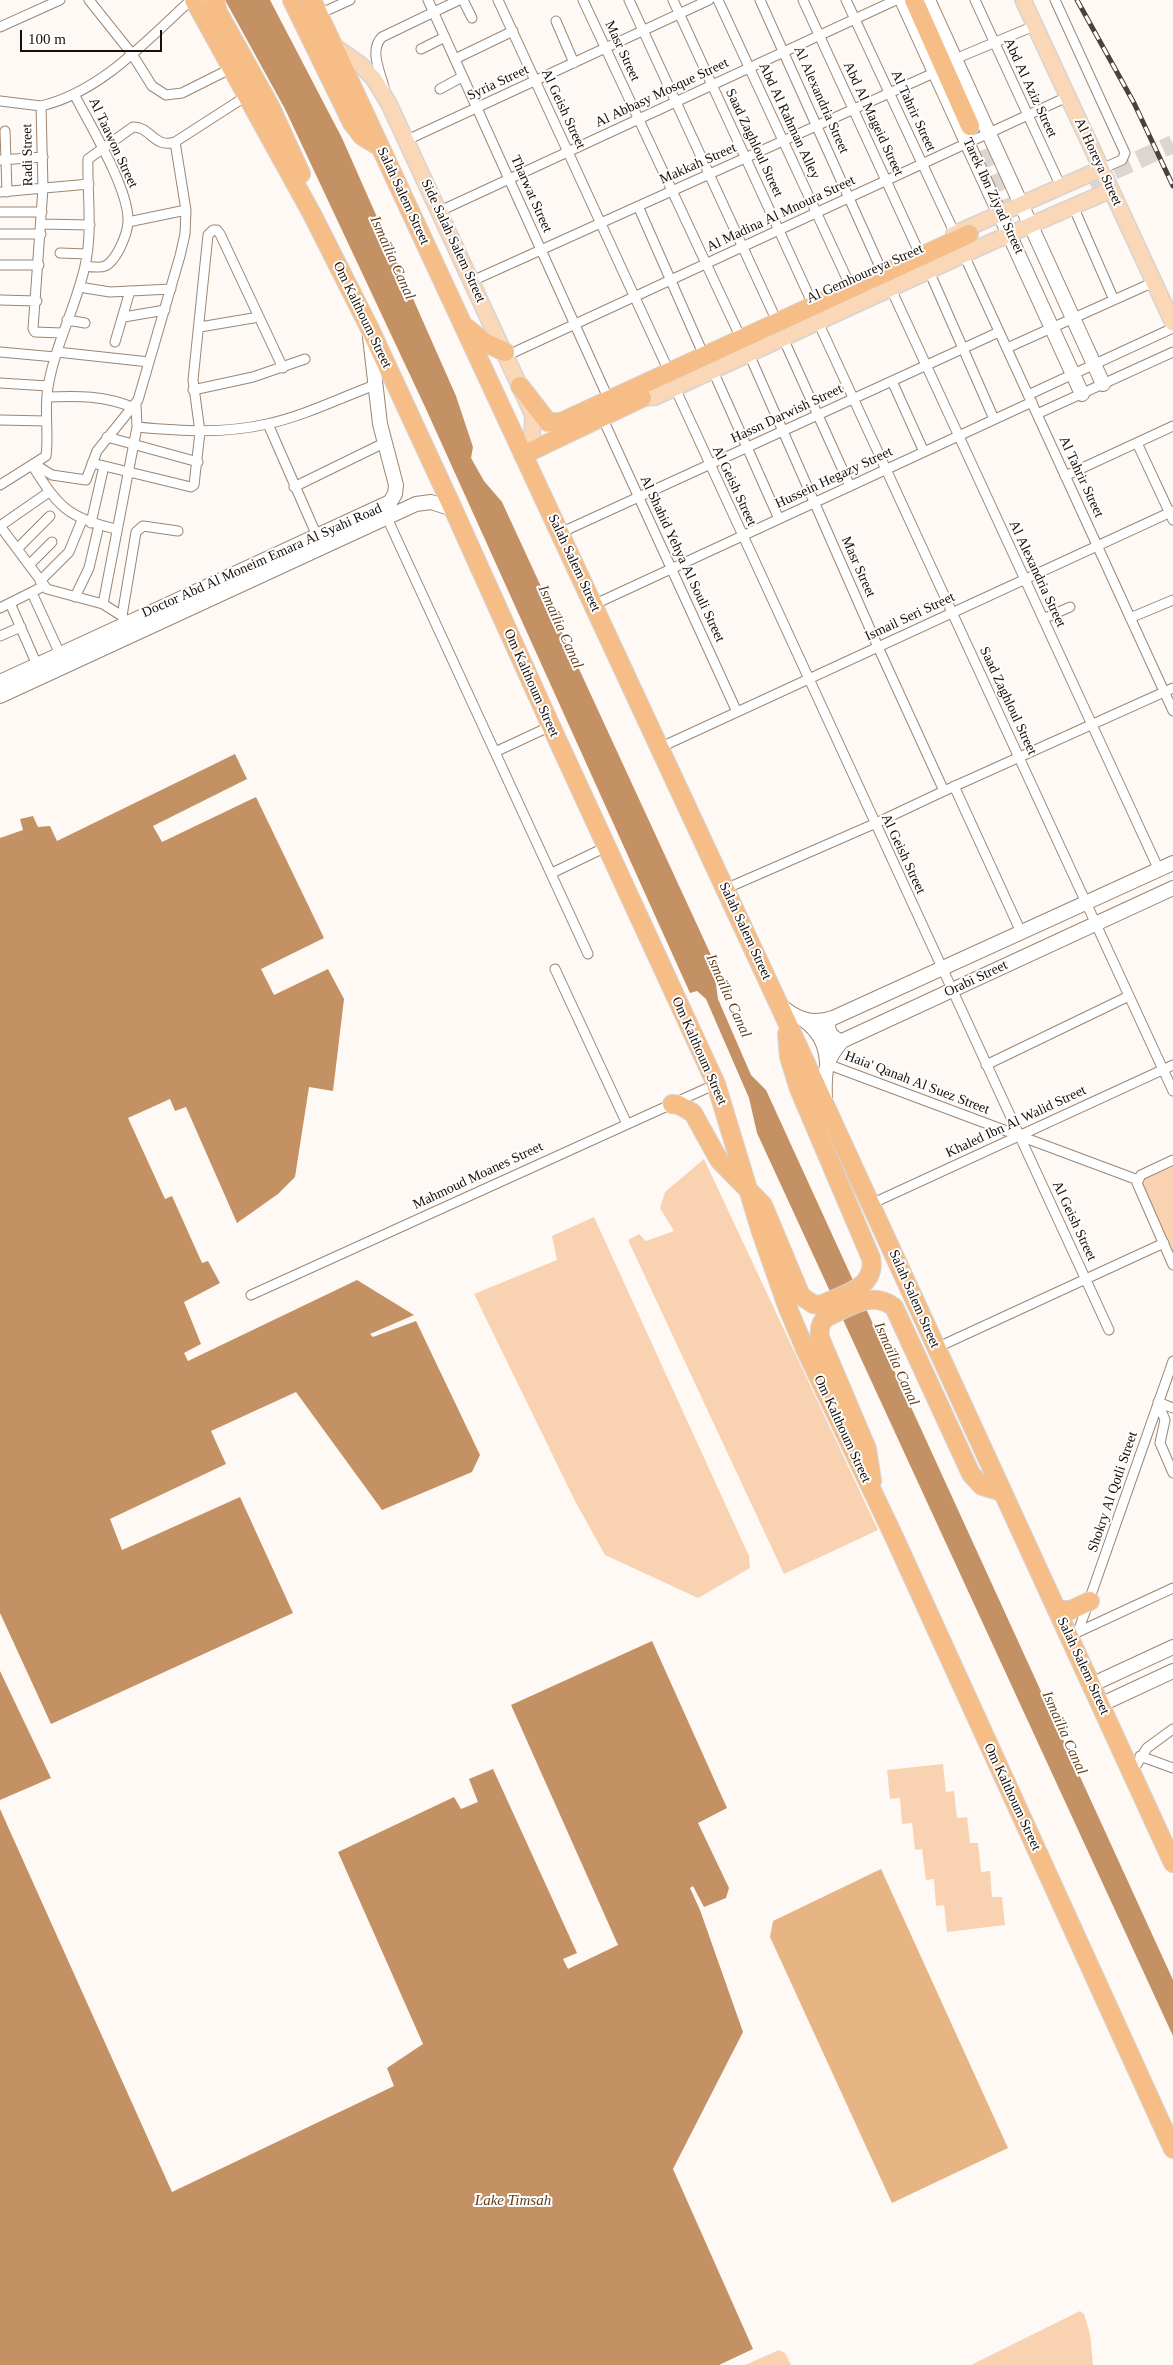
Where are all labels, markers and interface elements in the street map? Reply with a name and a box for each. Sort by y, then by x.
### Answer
street label: Masr Street [601,18,643,84]
scale bar [22,20,165,52]
text: 100 m [28,31,66,47]
street label: Abd Al Aziz Street [1000,36,1060,140]
street label: Al Alexandria Street [790,44,852,156]
street label: Al Abbasy Mosque Street [593,55,731,131]
street label: Abd Al Mageid Street [839,59,907,179]
street label: Abd Al Rahman Alley [755,60,823,182]
street label: Syria Street [465,62,531,104]
street label: Al Geish Street [537,66,589,152]
street label: Al Tahrir Street [887,68,939,154]
street label: Saad Zaghloul Street [722,86,786,200]
street label: Al Taawon Street [85,95,141,191]
street label: Al Horeya Street [1070,115,1126,209]
street label: Radi Street [19,124,37,186]
street label: Tarek Ibn Ziyad Street [959,135,1027,257]
street label: Makkah Street [657,140,739,188]
street label: Salah Salem Street [373,145,433,247]
street label: Tharwat Street [506,153,556,235]
street label: Al Madina Al Mnoura Street [704,172,858,256]
street label: Side Salah Salem Street [417,177,489,305]
water label: Ismaïlia Canal [366,213,418,303]
street label: Al Gemhoureya Street [804,241,926,307]
street label: Om Kalthoum Street [329,259,395,371]
street label: Hassn Darwish Street [728,381,846,447]
street label: Al Tahrir Street [1055,434,1107,520]
street label: Al Geish Street [708,443,760,529]
street label: Hussein Hegazy Street [773,443,895,513]
street label: Al Shahid Yehya Al Souli Street [636,473,728,645]
street label: Doctor Abd Al Moneim Emara Al Syahi Road [139,500,385,622]
street label: Salah Salem Street [544,512,604,614]
street label: Al Alexandria Street [1005,518,1069,630]
street label: Masr Street [837,534,879,600]
water label: Ismaïlia Canal [534,582,586,672]
street label: Ismail Seri Street [862,589,958,645]
street label: Om Kalthoum Street [500,626,562,740]
street label: Saad Zaghloul Street [976,644,1040,758]
street label: Al Geish Street [877,811,929,897]
street label: Salah Salem Street [715,880,775,982]
water label: Ismaïlia Canal [702,951,754,1041]
street label: Orabi Street [942,957,1010,1001]
street label: Om Kalthoum Street [668,994,730,1108]
street label: Haia' Qanah Al Suez Street [842,1048,992,1118]
street label: Khaled Ibn Al Walid Street [943,1082,1089,1162]
street label: Mahmoud Moanes Street [410,1138,546,1214]
street label: Al Geish Street [1048,1178,1100,1264]
street label: Salah Salem Street [885,1247,943,1351]
water label: Ismaïlia Canal [870,1319,922,1409]
street label: Om Kalthoum Street [810,1373,874,1485]
street label: Shokry Al Qotli Street [1084,1430,1142,1554]
street label: Salah Salem Street [1053,1615,1113,1717]
water label: Ismaïlia Canal [1038,1688,1090,1778]
street label: Om Kalthoum Street [980,1741,1044,1853]
water label: Lake Timsah [475,2192,551,2210]

